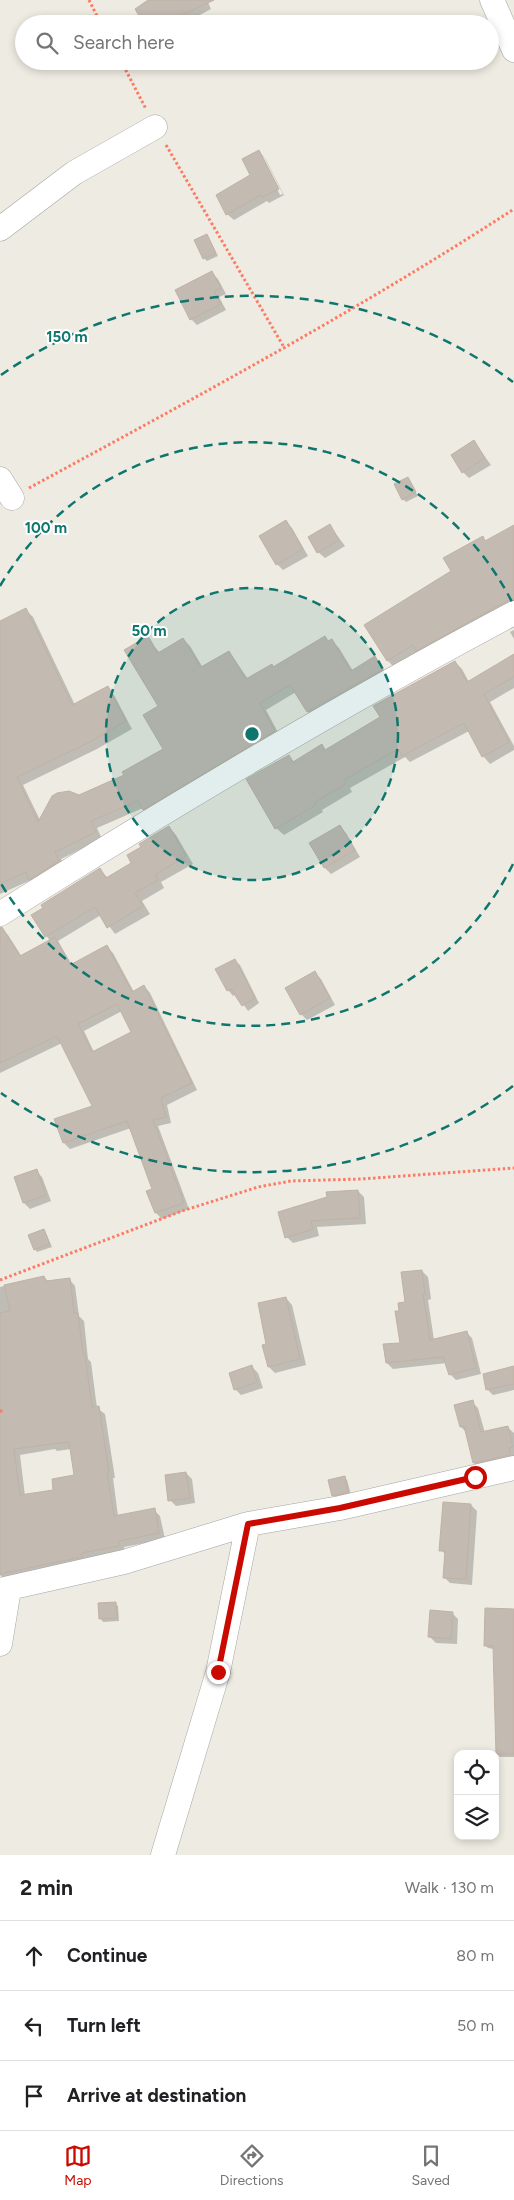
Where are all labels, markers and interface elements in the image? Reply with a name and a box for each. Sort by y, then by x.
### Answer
search box [15,15,499,70]
icon: search [33,29,61,57]
text: Search here [73,31,175,54]
text: 150 m [46,328,88,346]
text: 100 m [25,519,67,537]
text: 50 m [131,622,167,640]
centre of rings [243,725,261,743]
route start [464,1466,487,1489]
route end [207,1661,230,1684]
map controls [454,1750,499,1840]
button: locate [454,1750,499,1795]
button: layers [454,1795,499,1840]
text: 2 min [20,1875,73,1900]
text: Walk · 130 m [405,1878,494,1897]
icon: ahead [20,1942,48,1970]
text: Continue [67,1944,147,1967]
text: 80 m [456,1946,494,1965]
icon: left [20,2012,48,2040]
text: Turn left [67,2014,141,2037]
text: 50 m [457,2016,494,2035]
icon: arrive [20,2082,48,2110]
text: Arrive at destination [67,2084,246,2107]
tab: Map [64,2142,92,2189]
tab: Directions [220,2142,284,2189]
tab: Saved [411,2142,450,2189]

